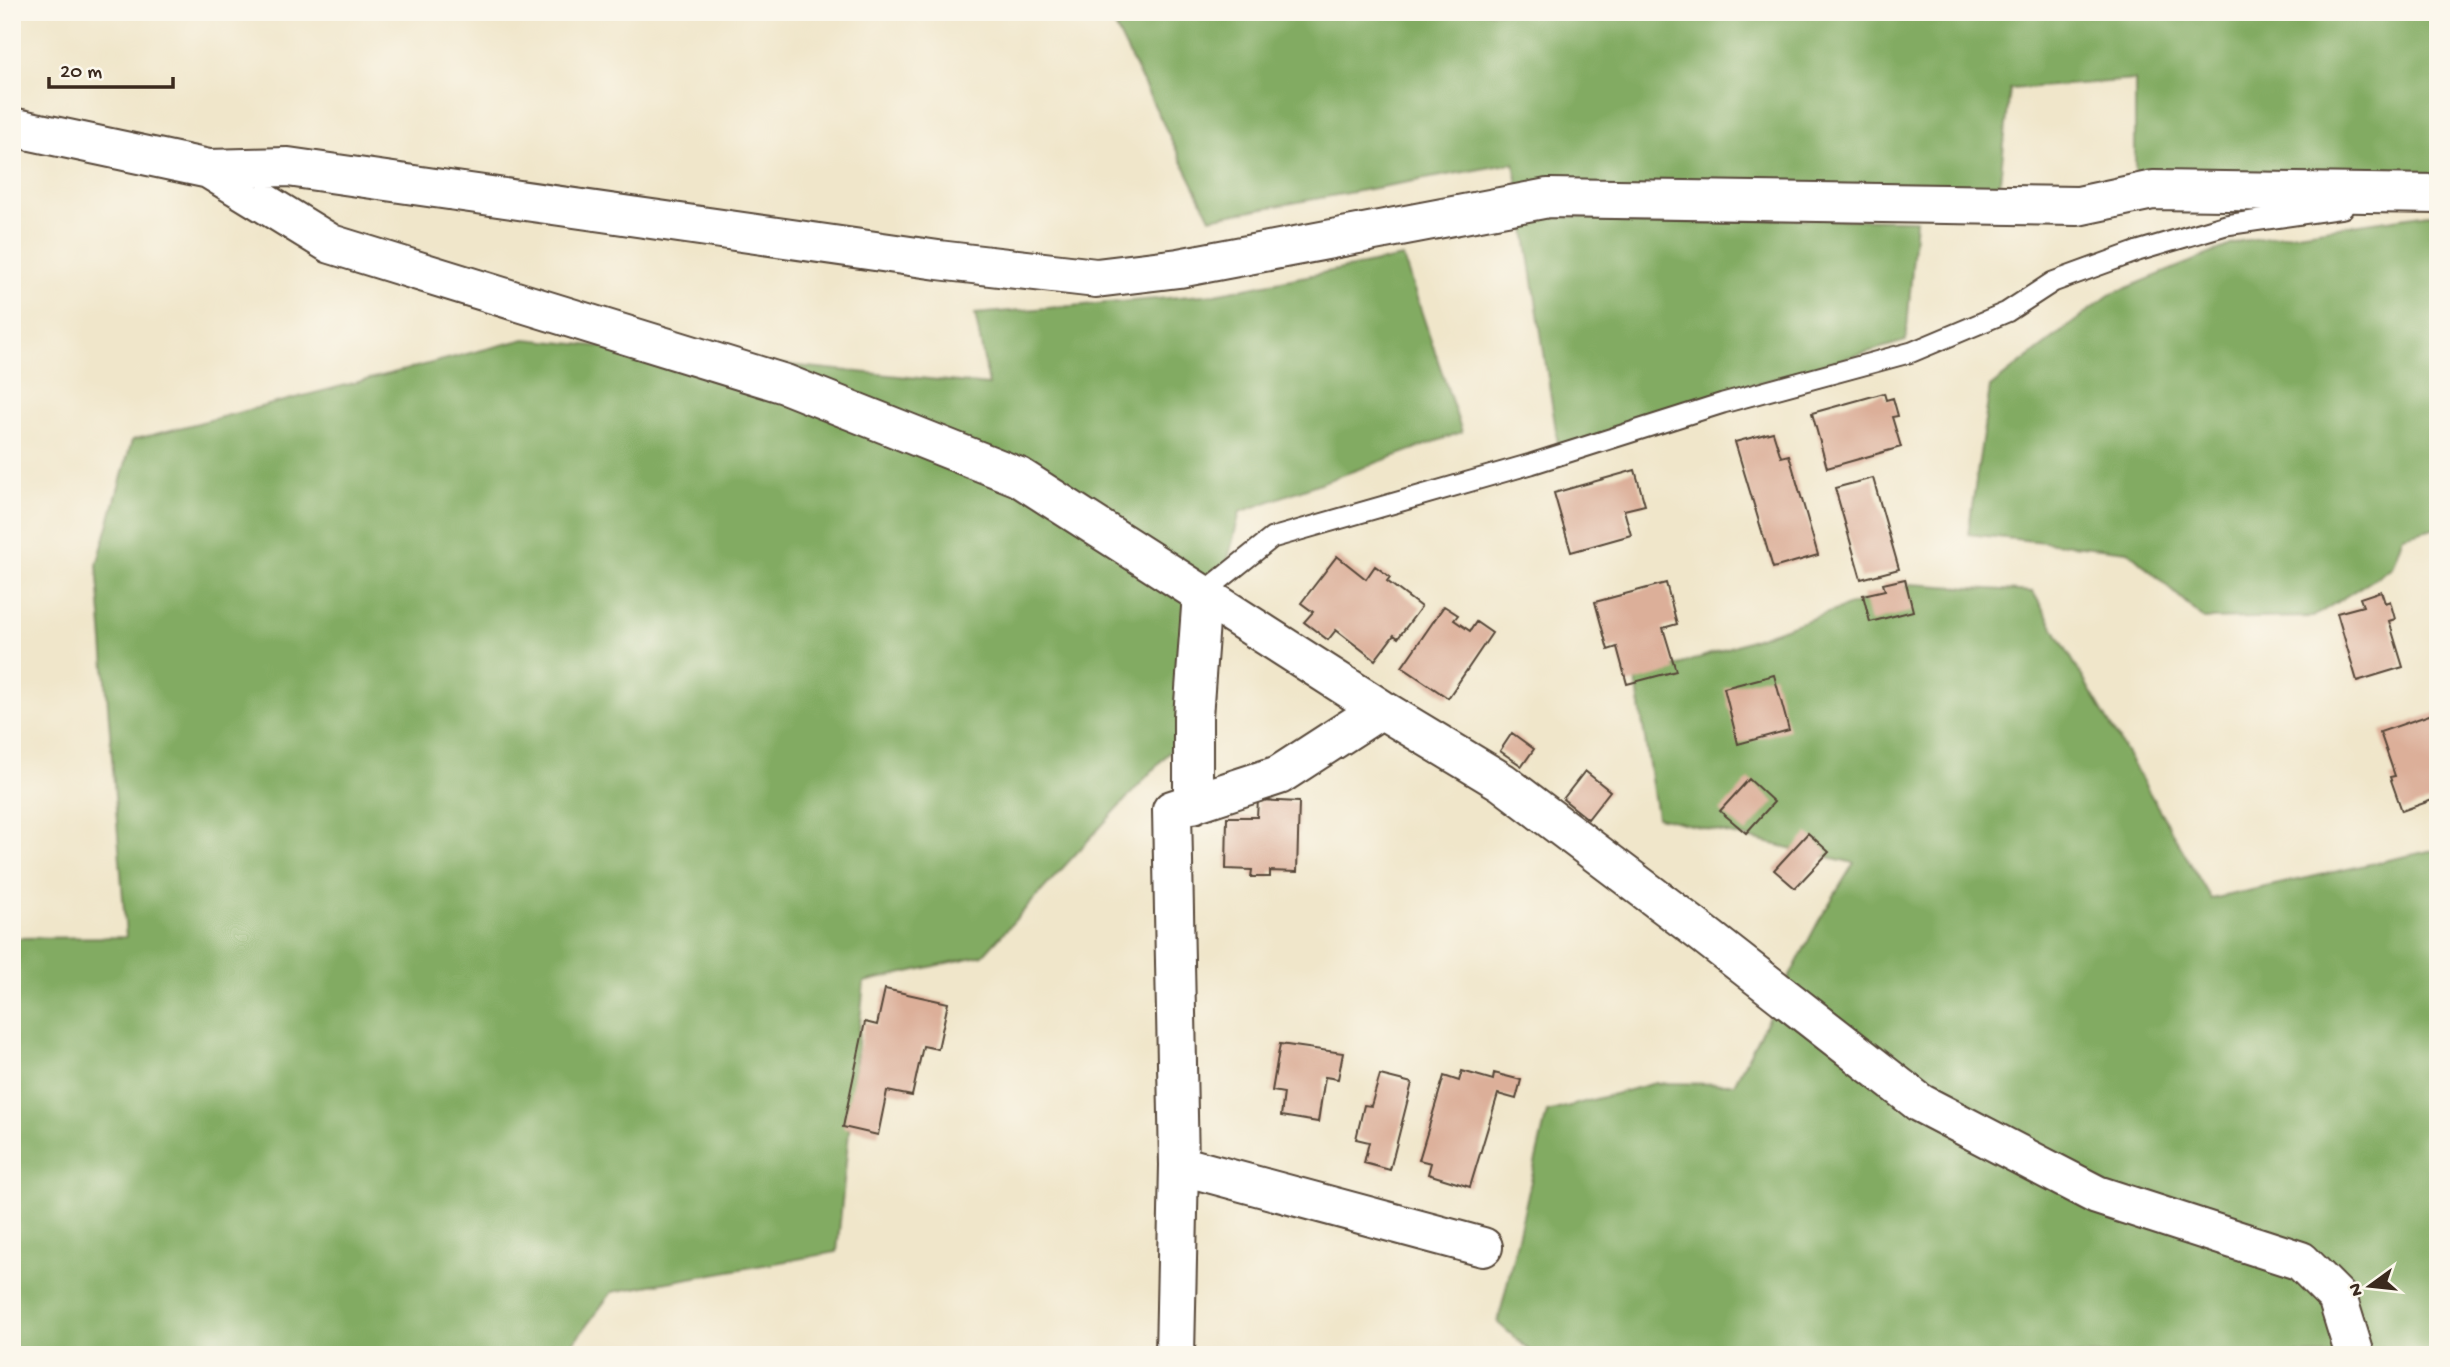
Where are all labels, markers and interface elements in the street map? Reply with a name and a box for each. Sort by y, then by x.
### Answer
scale bar [49,46,173,90]
text: 20 m [60,61,102,86]
north arrow [2334,1252,2404,1322]
text: N [2344,1281,2370,1298]

